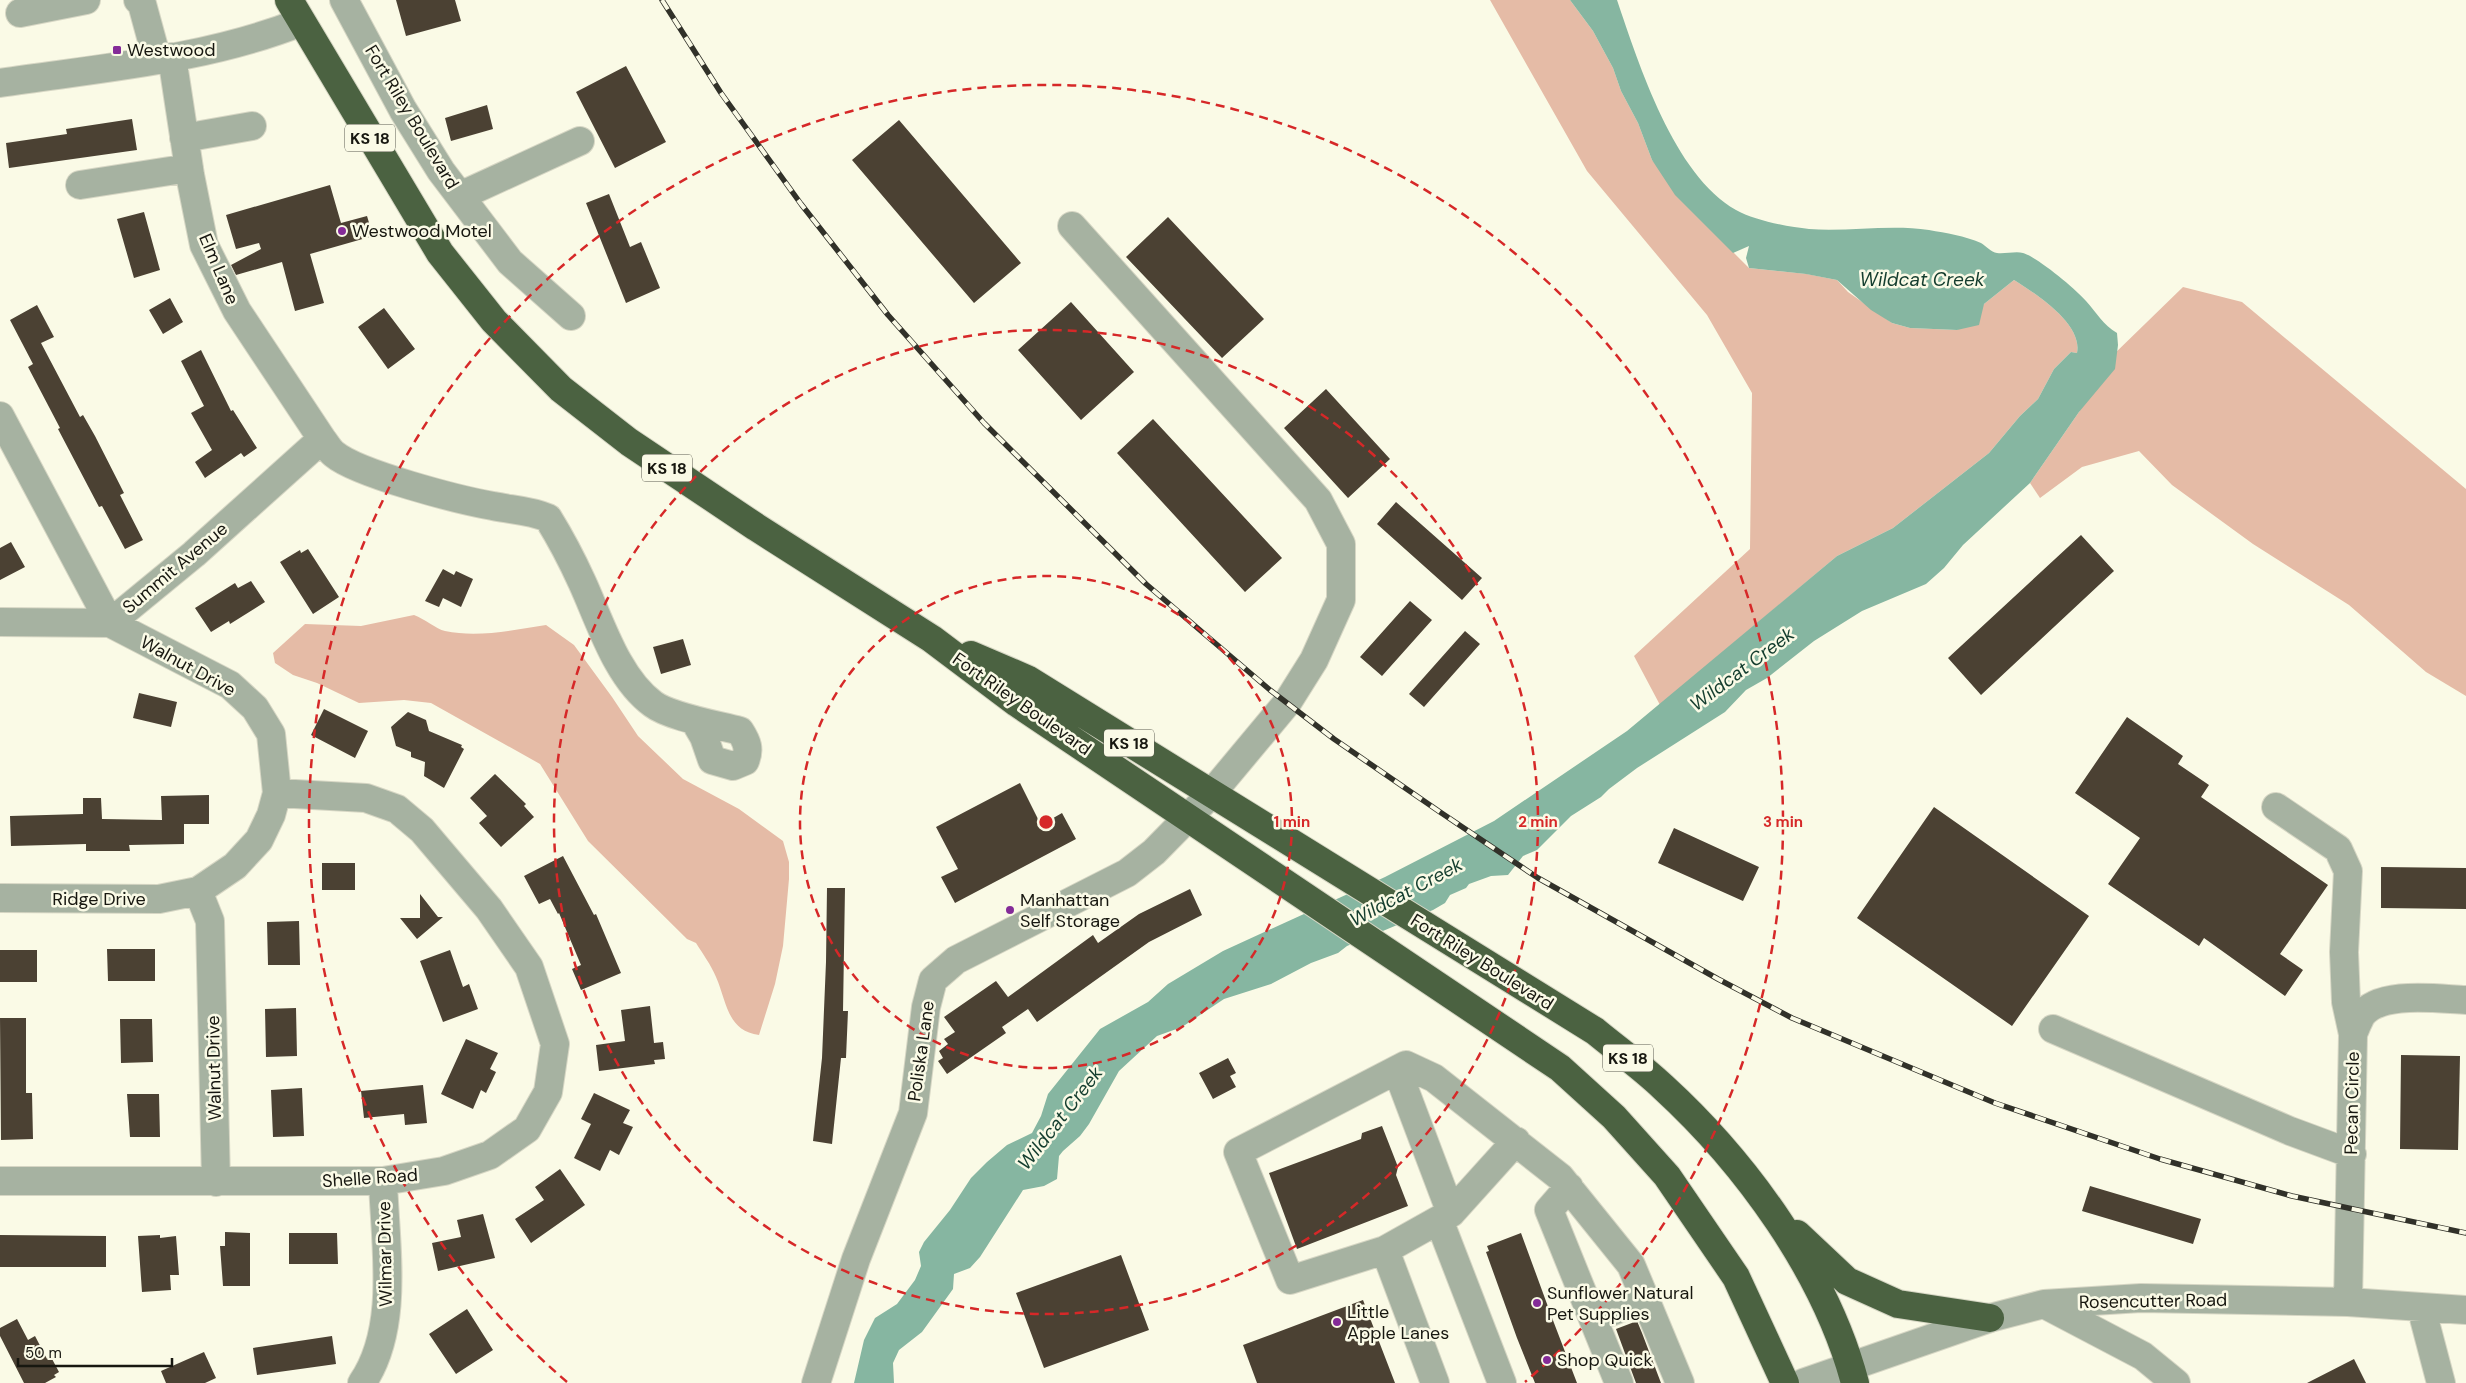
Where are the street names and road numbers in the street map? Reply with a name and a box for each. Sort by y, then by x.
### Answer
street label: Fort Riley Boulevard [359,40,465,194]
road number: KS 18 [345,125,395,152]
street label: Elm Lane [193,230,245,308]
road number: KS 18 [642,454,692,482]
street label: Summit Avenue [117,517,233,619]
street label: Walnut Drive [136,630,240,702]
street label: Fort Riley Boulevard [948,647,1096,761]
road number: KS 18 [1104,730,1154,756]
street label: Ridge Drive [52,887,146,911]
street label: Fort Riley Boulevard [1406,908,1558,1016]
street label: Poliska Lane [902,999,940,1103]
street label: Walnut Drive [201,1015,227,1121]
road number: KS 18 [1603,1044,1653,1072]
street label: Pecan Circle [2339,1051,2365,1155]
street label: Shelle Road [321,1163,419,1193]
street label: Wilmar Drive [372,1201,398,1307]
street label: Rosencutter Road [2079,1288,2227,1314]

